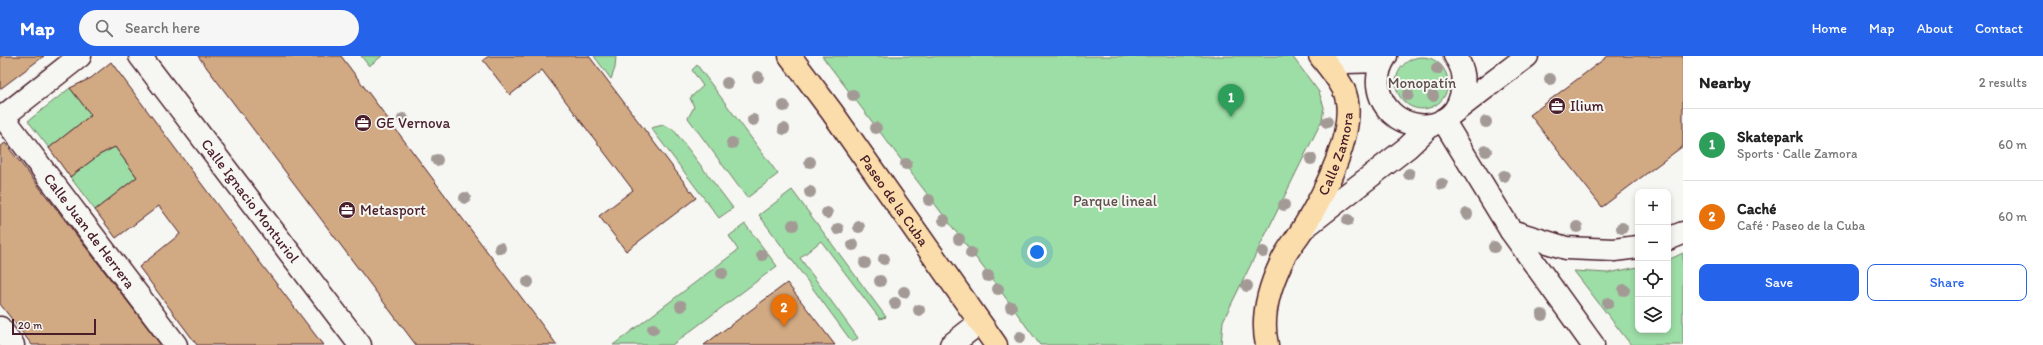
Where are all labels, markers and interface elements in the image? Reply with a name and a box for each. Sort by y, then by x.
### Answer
search box [79,10,359,46]
text: Map [20,17,55,40]
icon: search [93,17,115,39]
text: Search here [125,19,200,37]
text: Home [1812,20,1847,37]
text: Map [1869,20,1895,37]
text: About [1917,20,1953,37]
text: Contact [1975,20,2023,37]
text: Nearby [1699,72,1751,92]
park label: Monopatín [1388,74,1457,92]
text: 2 results [1979,75,2027,90]
pin: 1 [1218,84,1244,117]
office icon: Ilium [1547,96,1567,116]
place label: Ilium [1570,97,1604,115]
street label: Calle Zamora [1314,111,1357,198]
office icon: GE Vernova [353,113,373,133]
place label: GE Vernova [376,114,451,132]
text: Skatepark [1737,128,1803,146]
street label: Calle Ignacio Monturiol [197,135,304,267]
text: 1 [1709,137,1715,152]
text: 60 m [1998,137,2027,152]
text: Sports · Calle Zamora [1737,146,1857,161]
street label: Paseo de la Cuba [856,151,933,250]
street label: Calle Juan de Herrera [40,170,139,293]
map controls [1635,189,1671,333]
button: + [1635,189,1671,225]
park label: Parque lineal [1073,192,1158,210]
office icon: Metasport [337,200,357,220]
text: Caché [1737,200,1776,218]
place label: Metasport [360,201,426,219]
text: 2 [1709,209,1715,224]
text: 60 m [1998,209,2027,224]
text: Café · Paseo de la Cuba [1737,218,1865,233]
button: − [1635,225,1671,261]
your location [1027,242,1047,262]
button: locate [1635,261,1671,297]
button: Save [1699,264,1859,301]
button: Share [1867,264,2027,301]
pin: 2 [771,294,797,327]
button: layers [1635,297,1671,333]
scale bar [12,317,96,336]
text: 20 m [18,319,42,332]

